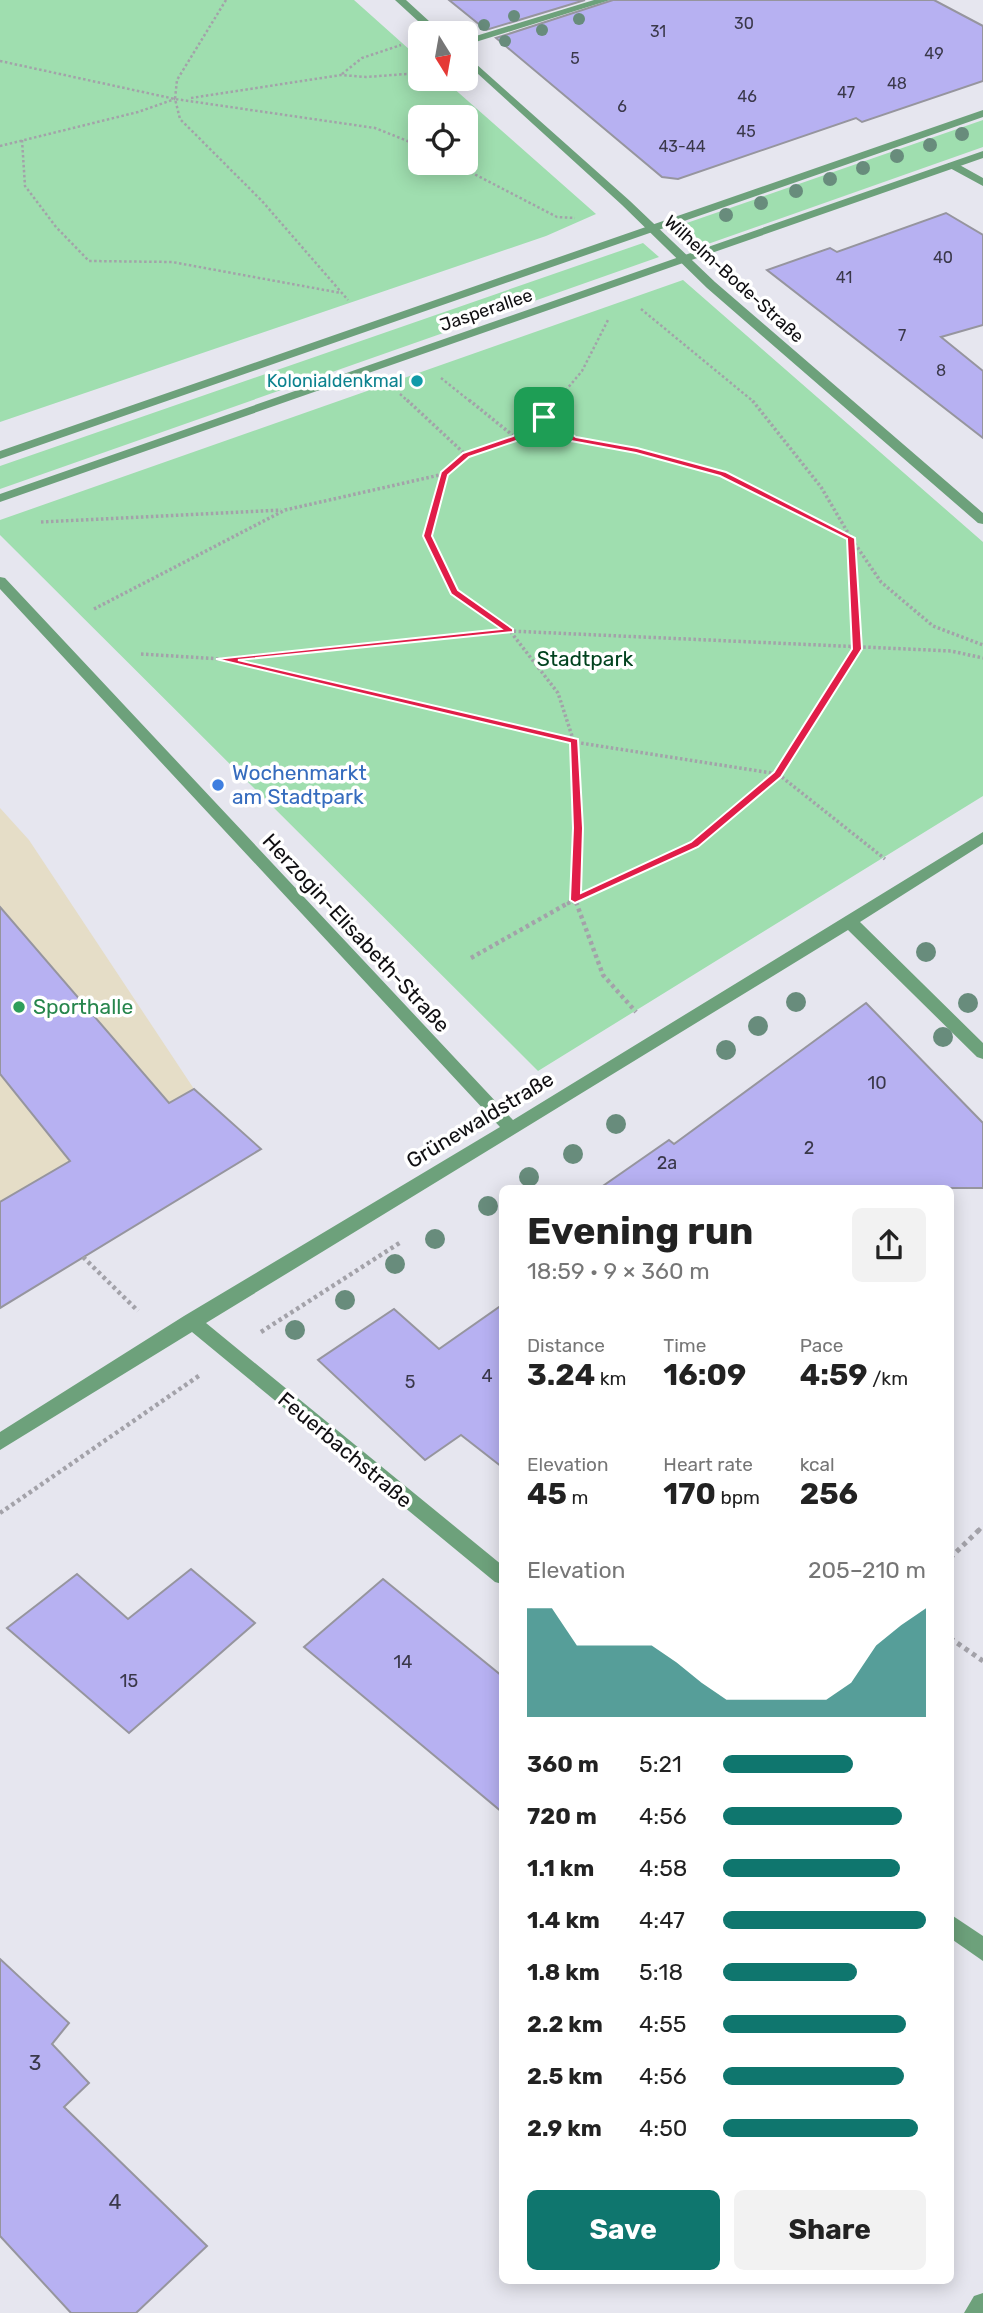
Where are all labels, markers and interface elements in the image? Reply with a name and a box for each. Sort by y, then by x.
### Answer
house number: 30 [734,14,754,33]
north arrow [408,21,478,91]
map controls [408,21,478,175]
house number: 31 [650,22,666,41]
house number: 49 [924,44,944,63]
house number: 5 [570,49,580,68]
house number: 48 [887,74,907,93]
house number: 47 [837,83,855,102]
house number: 46 [737,87,757,106]
house number: 6 [617,97,627,116]
button: locate [408,105,478,175]
house number: 45 [736,122,756,141]
house number: 43-44 [658,137,706,156]
street label: Wilhelm-Bode-Straße [660,211,808,347]
house number: 40 [933,248,953,267]
house number: 41 [836,268,852,287]
street label: Jasperallee [437,284,535,336]
house number: 7 [898,326,906,345]
house number: 8 [936,361,946,380]
place label: Kolonialdenkmal [267,370,403,392]
marker: Kolonialdenkmal [409,373,425,389]
pin [514,387,574,447]
icon: arrive [525,398,563,436]
park label: Stadtpark [537,646,633,671]
place label: Wochenmarkt am Stadtpark [232,760,367,809]
marker: Wochenmarkt am Stadtpark [210,777,226,793]
street label: Herzogin-Elisabeth-Straße [258,828,455,1037]
place label: Sporthalle [33,994,133,1019]
marker: Sporthalle [11,999,27,1015]
street label: Grünewaldstraße [402,1066,558,1173]
house number: 10 [867,1072,887,1094]
house number: 2 [804,1137,814,1159]
house number: 2a [657,1152,677,1174]
text: Evening run [527,1208,753,1254]
button: share [852,1208,926,1282]
text: 18:59 · 9 × 360 m [527,1257,710,1285]
text: Distance [527,1334,605,1357]
text: Time [663,1334,706,1357]
text: Pace [800,1334,843,1357]
text: 3.24 [527,1357,595,1393]
text: 16:09 [663,1357,746,1393]
text: 4:59 [800,1357,868,1393]
house number: 4 [481,1365,493,1387]
text: km [595,1367,627,1390]
text: /km [868,1367,908,1390]
house number: 5 [405,1371,415,1393]
street label: Feuerbachstraße [273,1386,417,1513]
text: Elevation [527,1453,608,1476]
text: Heart rate [663,1453,753,1476]
text: kcal [800,1453,835,1476]
text: 45 [527,1476,567,1512]
text: 170 [663,1476,716,1512]
text: 256 [800,1476,858,1512]
text: m [567,1486,588,1509]
text: bpm [716,1486,760,1509]
text: Elevation [527,1556,626,1584]
text: 205–210 m [808,1556,926,1584]
house number: 14 [394,1651,412,1673]
house number: 15 [120,1670,138,1692]
text: 360 m [527,1750,599,1778]
text: 5:21 [639,1750,682,1778]
text: 720 m [527,1802,597,1830]
text: 4:56 [639,1802,687,1830]
text: 1.1 km [527,1854,594,1882]
text: 4:58 [639,1854,687,1882]
text: 1.4 km [527,1906,600,1934]
text: 4:47 [639,1906,685,1934]
text: 1.8 km [527,1958,600,1986]
text: 5:18 [639,1958,683,1986]
text: 2.2 km [527,2010,603,2038]
text: 4:55 [639,2010,687,2038]
house number: 3 [29,2050,41,2075]
text: 2.5 km [527,2062,603,2090]
text: 4:56 [639,2062,687,2090]
text: 2.9 km [527,2114,602,2142]
text: 4:50 [639,2114,687,2142]
house number: 4 [108,2189,122,2214]
button: Save [527,2190,720,2270]
button: Share [734,2190,926,2270]

